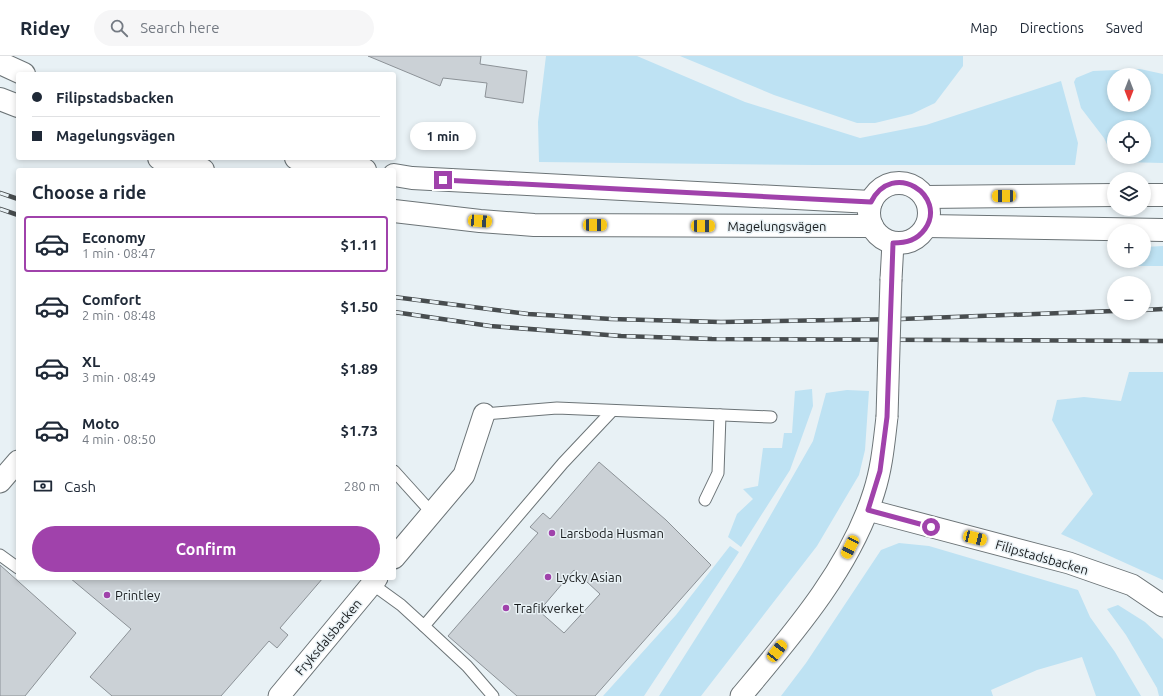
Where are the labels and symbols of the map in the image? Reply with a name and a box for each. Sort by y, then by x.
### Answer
north arrow [1107,68,1151,112]
callout: 1 min [410,122,476,150]
route end [434,171,452,189]
car [992,190,1016,202]
car [468,214,492,228]
car [583,219,607,231]
street label: Magelungsvägen [727,219,827,233]
car [691,220,715,232]
route start [922,518,940,536]
place label: Larsboda Husman [560,526,664,540]
marker: Larsboda Husman [547,528,557,538]
car [962,529,988,547]
car [839,534,861,560]
street label: Filipstadsbacken [994,537,1090,577]
place label: Lycky Asian [556,570,622,584]
marker: Lycky Asian [543,572,553,582]
place label: Printley [115,588,160,602]
marker: Printley [102,590,112,600]
street label: Fryksdalsbacken [292,596,364,678]
place label: Trafikverket [514,601,584,615]
marker: Trafikverket [501,603,511,613]
car [765,638,789,664]

